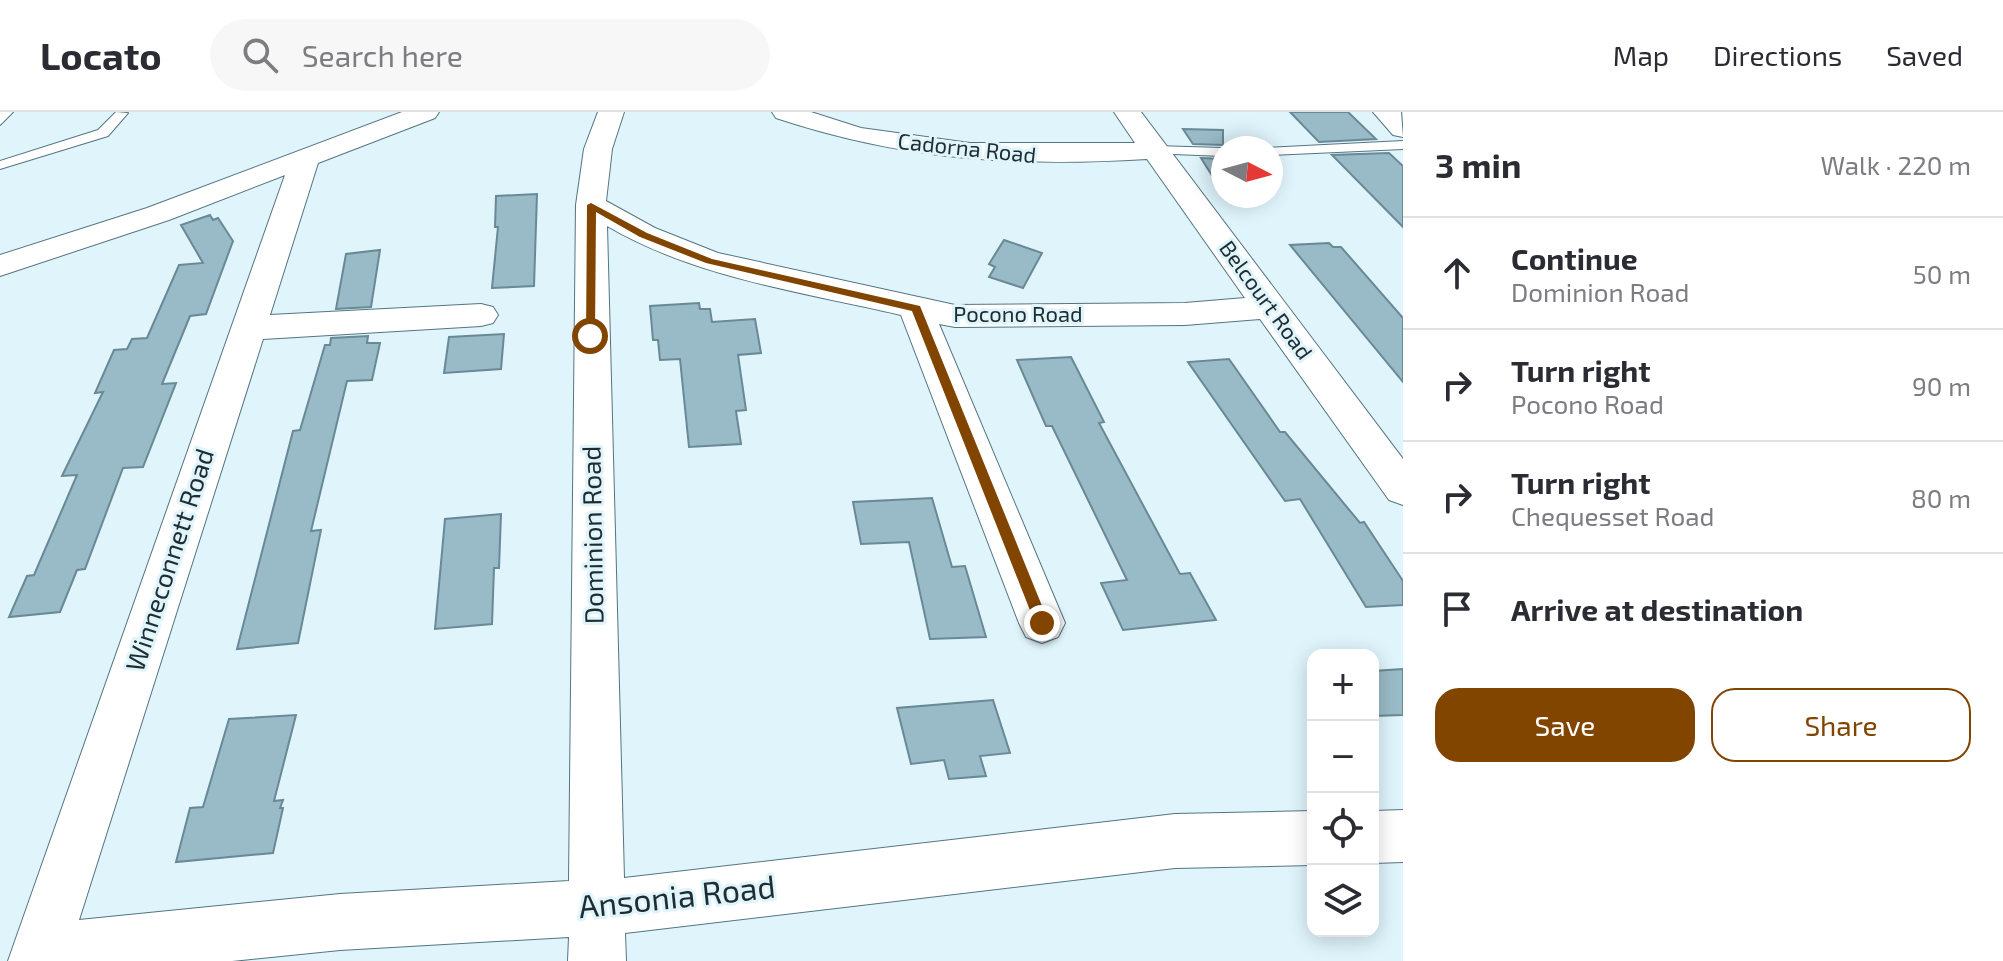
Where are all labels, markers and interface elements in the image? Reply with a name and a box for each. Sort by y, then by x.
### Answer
search box [210,19,770,91]
text: Locato [40,32,162,78]
icon: search [238,33,282,77]
text: Search here [302,37,463,73]
text: Map [1613,38,1669,72]
text: Directions [1713,38,1842,72]
text: Saved [1886,38,1963,72]
street label: Cadorna Road [897,127,1038,167]
north arrow [1211,136,1283,208]
text: 3 min [1435,144,1521,185]
text: Walk · 220 m [1820,149,1971,180]
street label: Belcourt Road [1215,235,1319,364]
text: Continue [1511,240,1638,276]
icon: ahead [1435,251,1479,295]
text: 50 m [1913,258,1971,289]
text: Dominion Road [1511,276,1689,307]
street label: Pocono Road [953,300,1083,326]
route start [572,318,608,354]
text: Turn right [1511,352,1651,388]
icon: right [1435,363,1479,407]
text: 90 m [1912,370,1971,401]
text: Pocono Road [1511,388,1664,419]
street label: Winneconnett Road [118,444,219,675]
street label: Dominion Road [574,446,609,624]
text: Turn right [1511,464,1651,500]
icon: right [1435,475,1479,519]
text: 80 m [1911,482,1971,513]
text: Chequesset Road [1511,500,1714,531]
icon: arrive [1435,587,1479,631]
text: Arrive at destination [1511,591,1803,627]
route end [1024,605,1060,641]
map controls [1307,649,1379,937]
button: + [1307,649,1379,721]
button: Save [1435,688,1695,762]
button: Share [1711,688,1971,762]
button: − [1307,721,1379,793]
button: locate [1307,793,1379,865]
button: layers [1307,865,1379,937]
street label: Ansonia Road [576,866,777,924]

